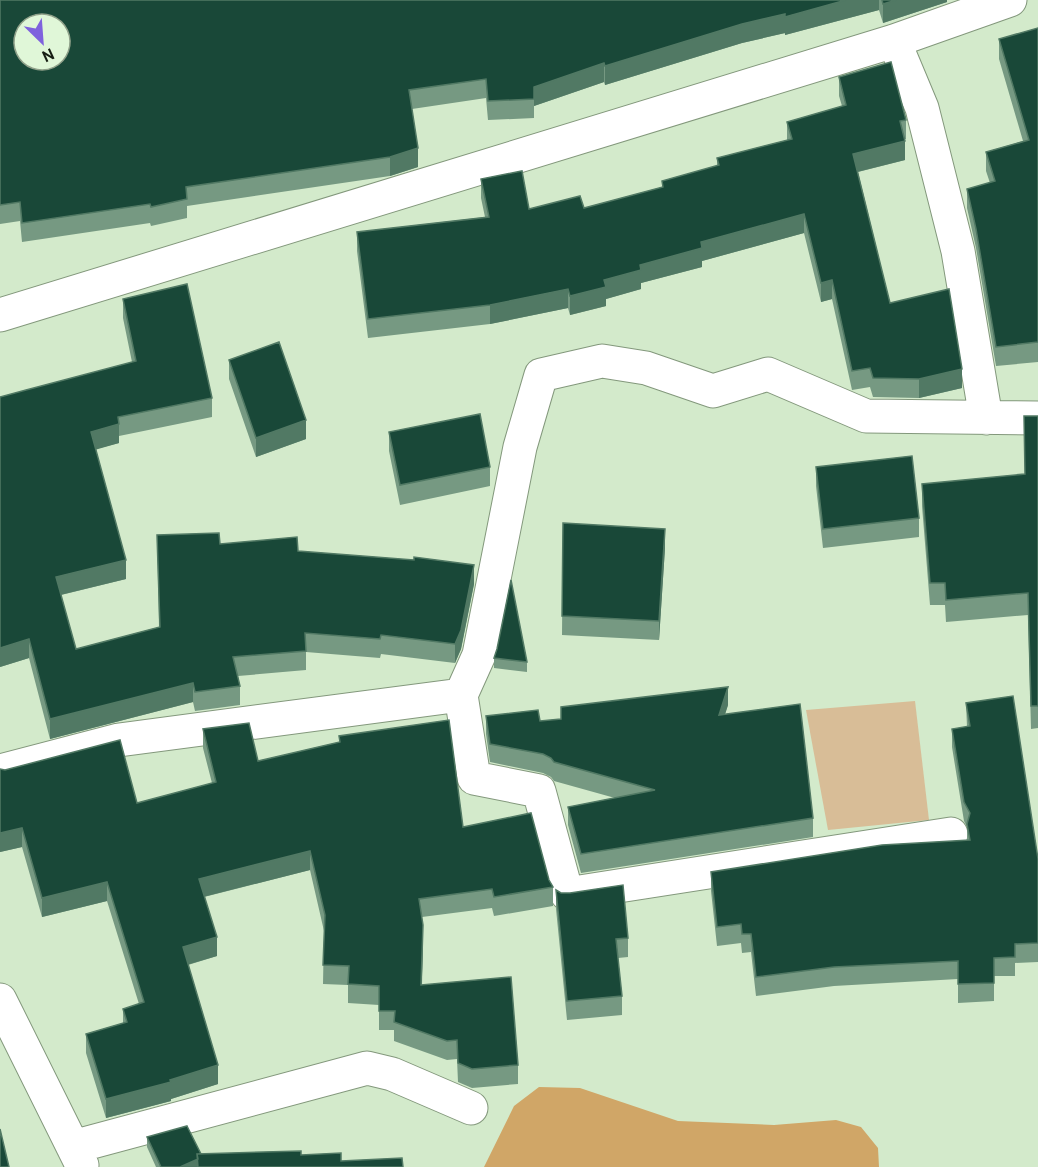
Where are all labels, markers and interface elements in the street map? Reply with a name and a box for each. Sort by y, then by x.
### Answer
north arrow [12,12,72,72]
text: N [38,42,57,65]

